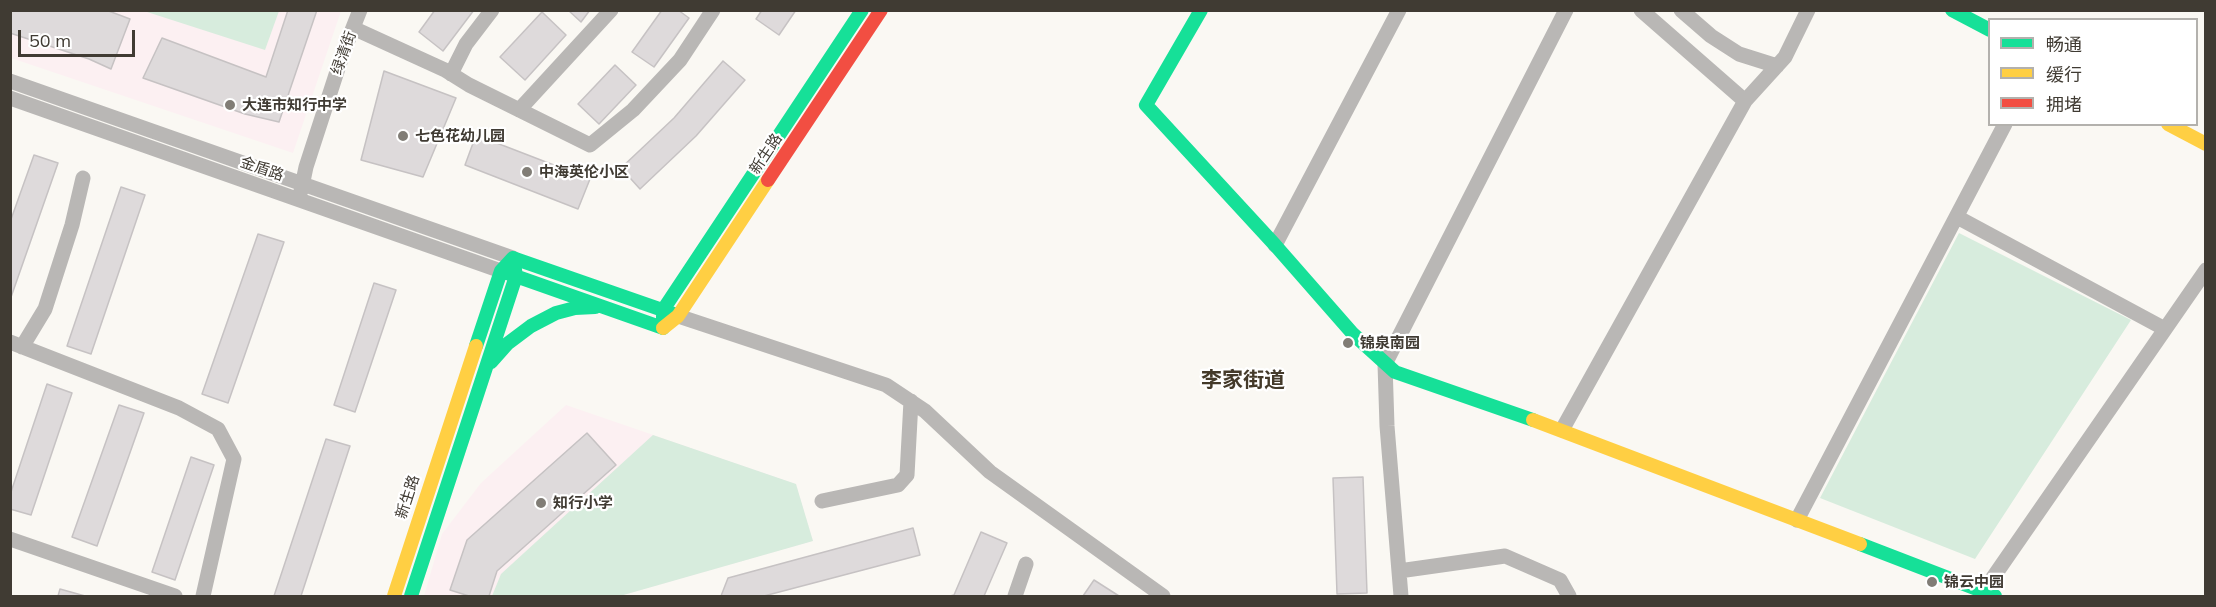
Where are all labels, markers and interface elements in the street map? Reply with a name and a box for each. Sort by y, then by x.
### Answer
scale bar [21,18,138,56]
legend [1988,18,2198,126]
text: 50 m [29,29,71,52]
street label: 绿清街 [328,29,360,77]
text: 畅通 [2046,33,2082,56]
text: 缓行 [2046,63,2082,86]
text: 拥堵 [2046,93,2082,116]
place label: 大连市知行中学 [242,96,347,114]
marker: 大连市知行中学 [223,98,237,112]
place label: 七色花幼儿园 [415,127,505,145]
marker: 七色花幼儿园 [396,129,410,143]
street label: 新生路 [746,130,786,178]
street label: 金盾路 [238,153,286,185]
place label: 中海英伦小区 [539,163,629,181]
marker: 中海英伦小区 [520,165,534,179]
place label: 锦泉南园 [1360,334,1420,352]
marker: 锦泉南园 [1341,336,1355,350]
district label: 李家街道 [1201,368,1285,394]
street label: 新生路 [392,473,424,521]
place label: 知行小学 [553,494,613,512]
marker: 知行小学 [534,496,548,510]
place label: 锦云中园 [1944,573,2004,591]
marker: 锦云中园 [1925,575,1939,589]

